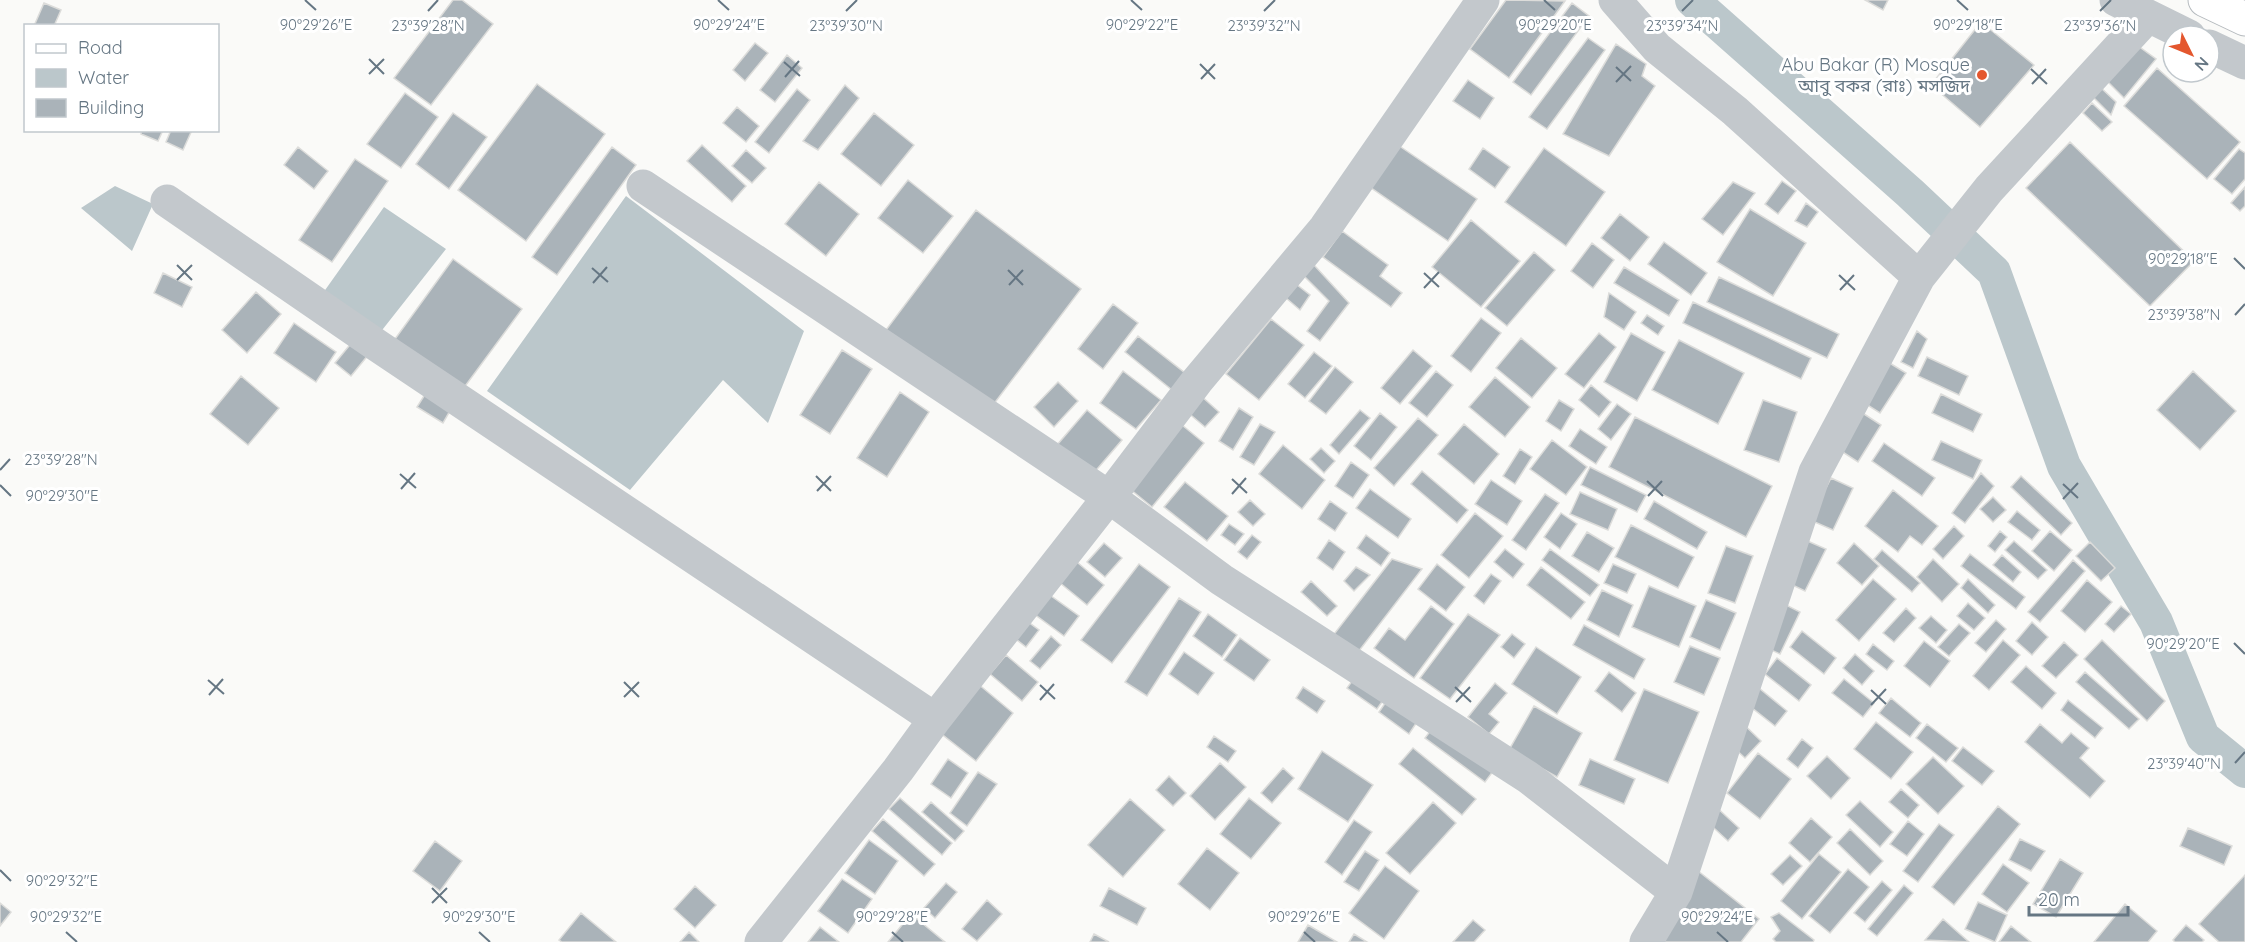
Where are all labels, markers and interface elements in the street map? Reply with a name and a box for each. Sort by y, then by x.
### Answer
text: 90°29'26"E [280,15,352,34]
text: 90°29'24"E [693,15,765,34]
text: 90°29'22"E [1106,15,1178,34]
text: 90°29'20"E [1518,15,1592,34]
text: 90°29'18"E [1933,15,2003,34]
text: 23°39'28"N [391,16,465,35]
text: 23°39'30"N [809,16,883,35]
text: 23°39'32"N [1227,16,1301,35]
text: 23°39'34"N [1646,16,1718,35]
text: 23°39'36"N [2064,16,2136,35]
legend [24,24,219,132]
north arrow [2161,24,2221,84]
text: Road [78,36,123,59]
place label: Abu Bakar (R) Mosque আবু বকর (রাঃ) মসজিদ [1781,53,1971,97]
text: N [2191,53,2213,75]
text: Water [78,66,129,89]
marker: Abu Bakar (R) Mosque আবু বকর (রাঃ) মসজিদ [1975,68,1989,82]
text: Building [78,96,144,119]
text: 90°29'18"E [2148,249,2218,268]
text: 23°39'38"N [2148,305,2220,324]
text: 23°39'28"N [24,450,98,469]
text: 90°29'30"E [26,486,98,505]
text: 90°29'20"E [2146,634,2220,653]
text: 23°39'40"N [2147,754,2221,773]
text: 90°29'32"E [26,871,98,890]
scale bar [2029,879,2128,917]
text: 20 m [2038,888,2080,911]
text: 90°29'32"E [30,907,102,926]
text: 90°29'30"E [443,907,515,926]
text: 90°29'28"E [856,907,928,926]
text: 90°29'26"E [1268,907,1340,926]
text: 90°29'24"E [1681,907,1753,926]

